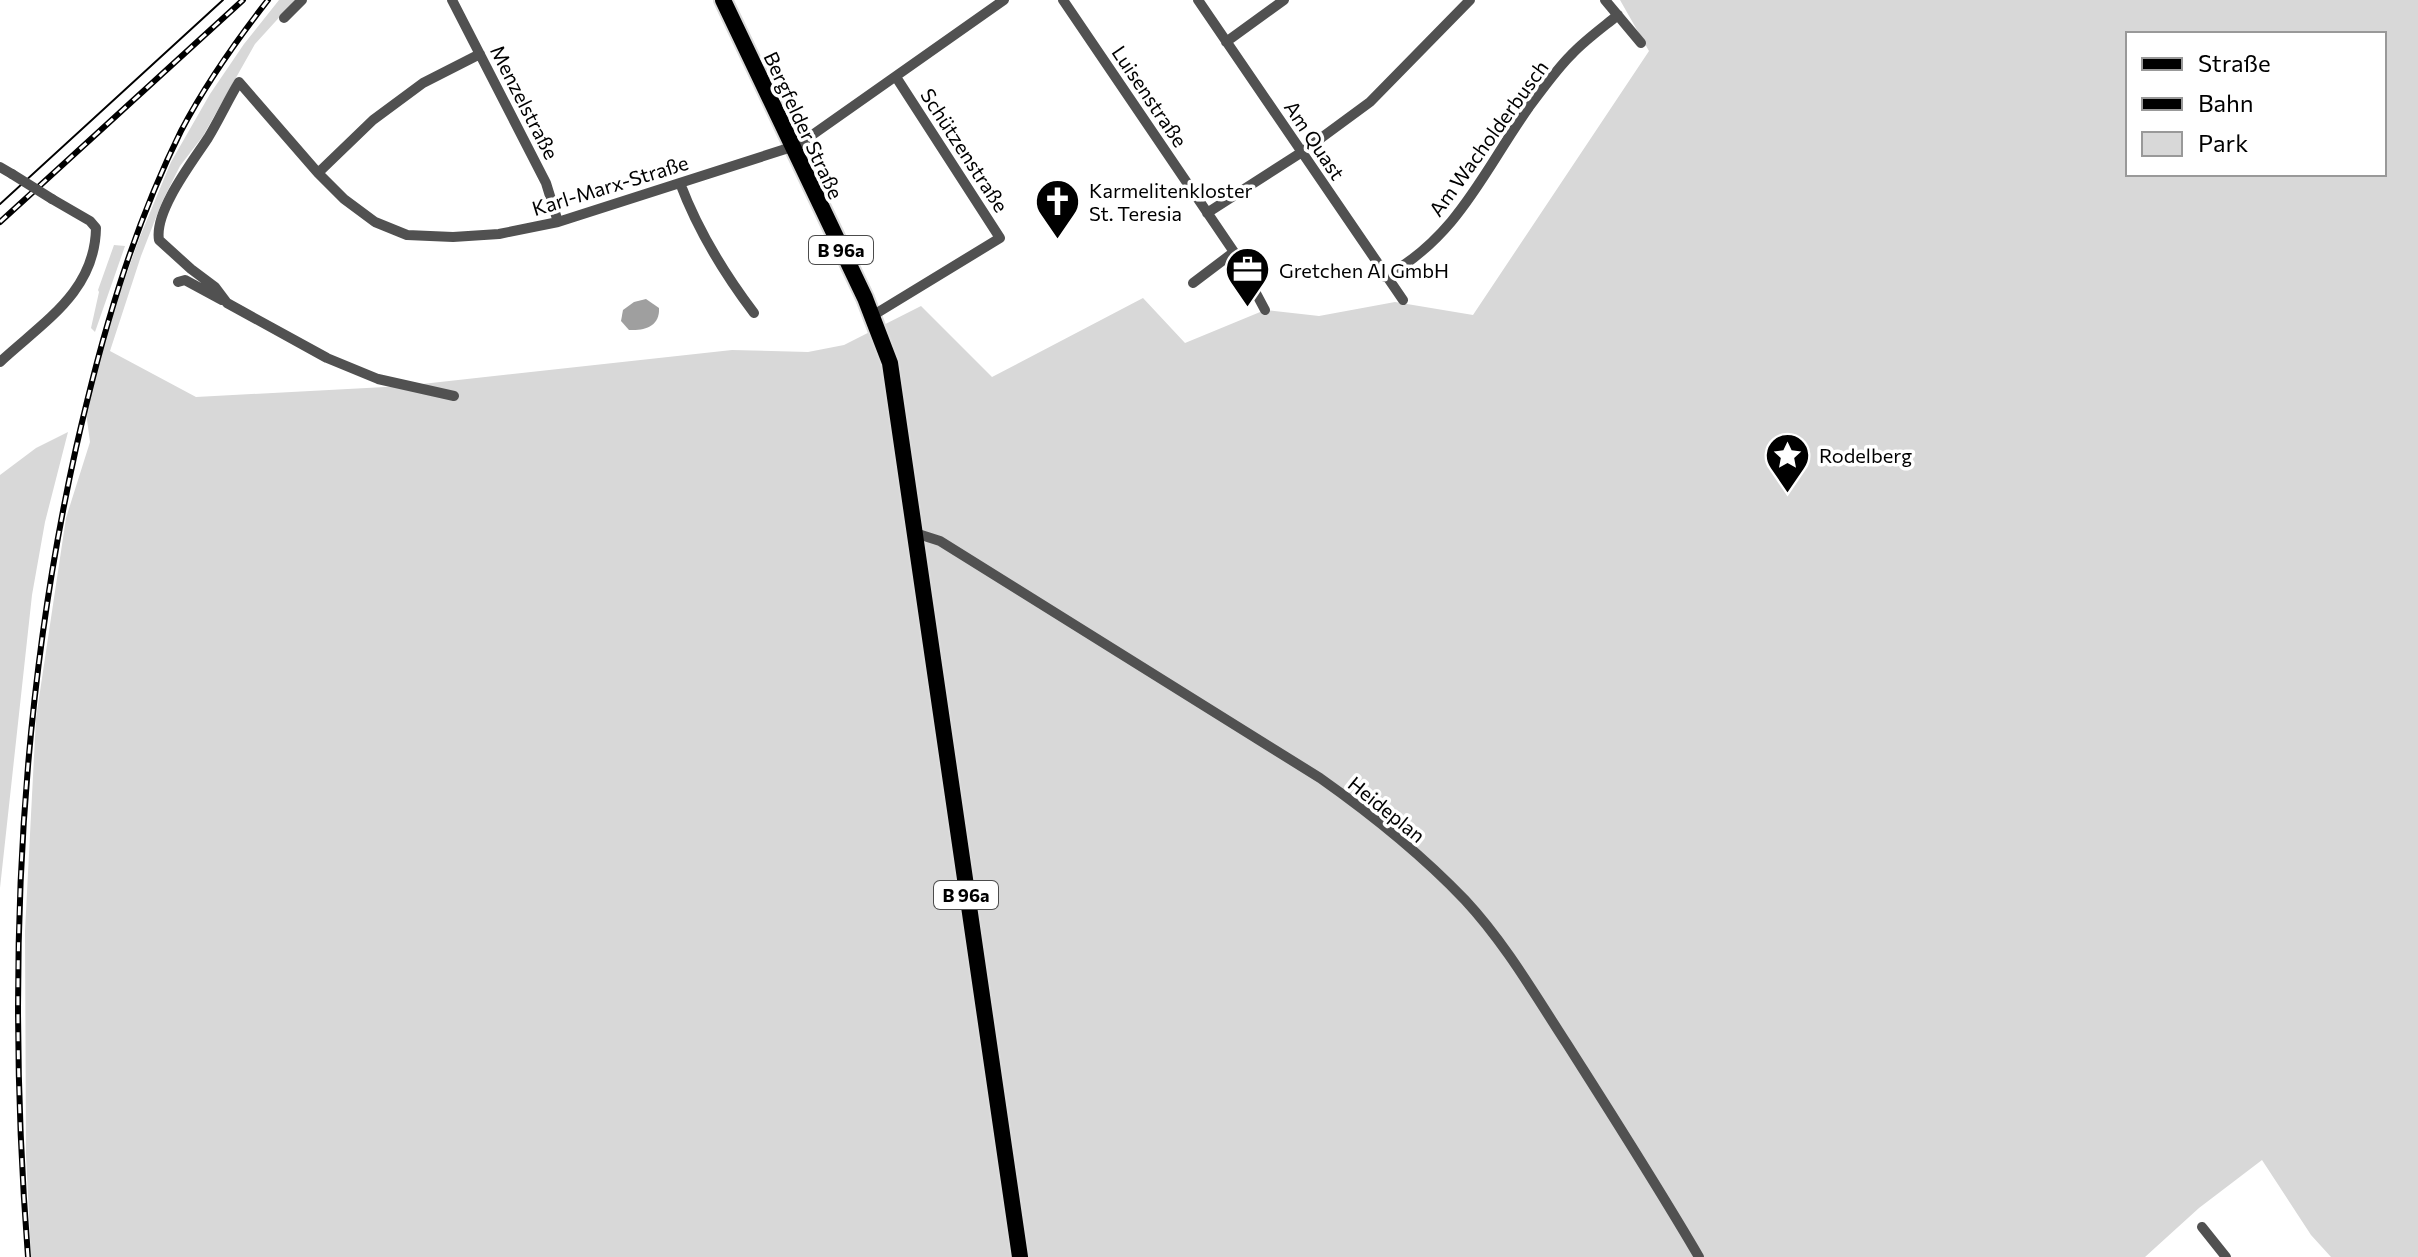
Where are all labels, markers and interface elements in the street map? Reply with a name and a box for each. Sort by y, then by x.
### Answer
legend [2126,32,2386,176]
street label: Menzelstraße [486,41,564,163]
street label: Luisenstraße [1107,41,1193,151]
street label: Bergfelder Straße [759,47,849,203]
text: Straße [2198,48,2271,77]
street label: Am Wacholderbusch [1423,55,1553,221]
street label: Schützenstraße [916,84,1014,216]
text: Bahn [2198,88,2254,117]
street label: Am Quast [1280,96,1350,184]
text: Park [2198,128,2248,157]
street label: Karl-Marx-Straße [529,150,691,220]
church icon: Karmelitenkloster St. Teresia [1034,177,1082,240]
place label: Karmelitenkloster St. Teresia [1089,178,1252,225]
road number: B 96a [809,236,873,264]
office icon: Gretchen AI GmbH [1224,246,1272,309]
place label: Gretchen AI GmbH [1279,258,1449,282]
place icon: Rodelberg [1764,431,1812,494]
place label: Rodelberg [1819,443,1912,467]
street label: Heideplan [1344,771,1430,847]
road number: B 96a [934,881,998,909]

